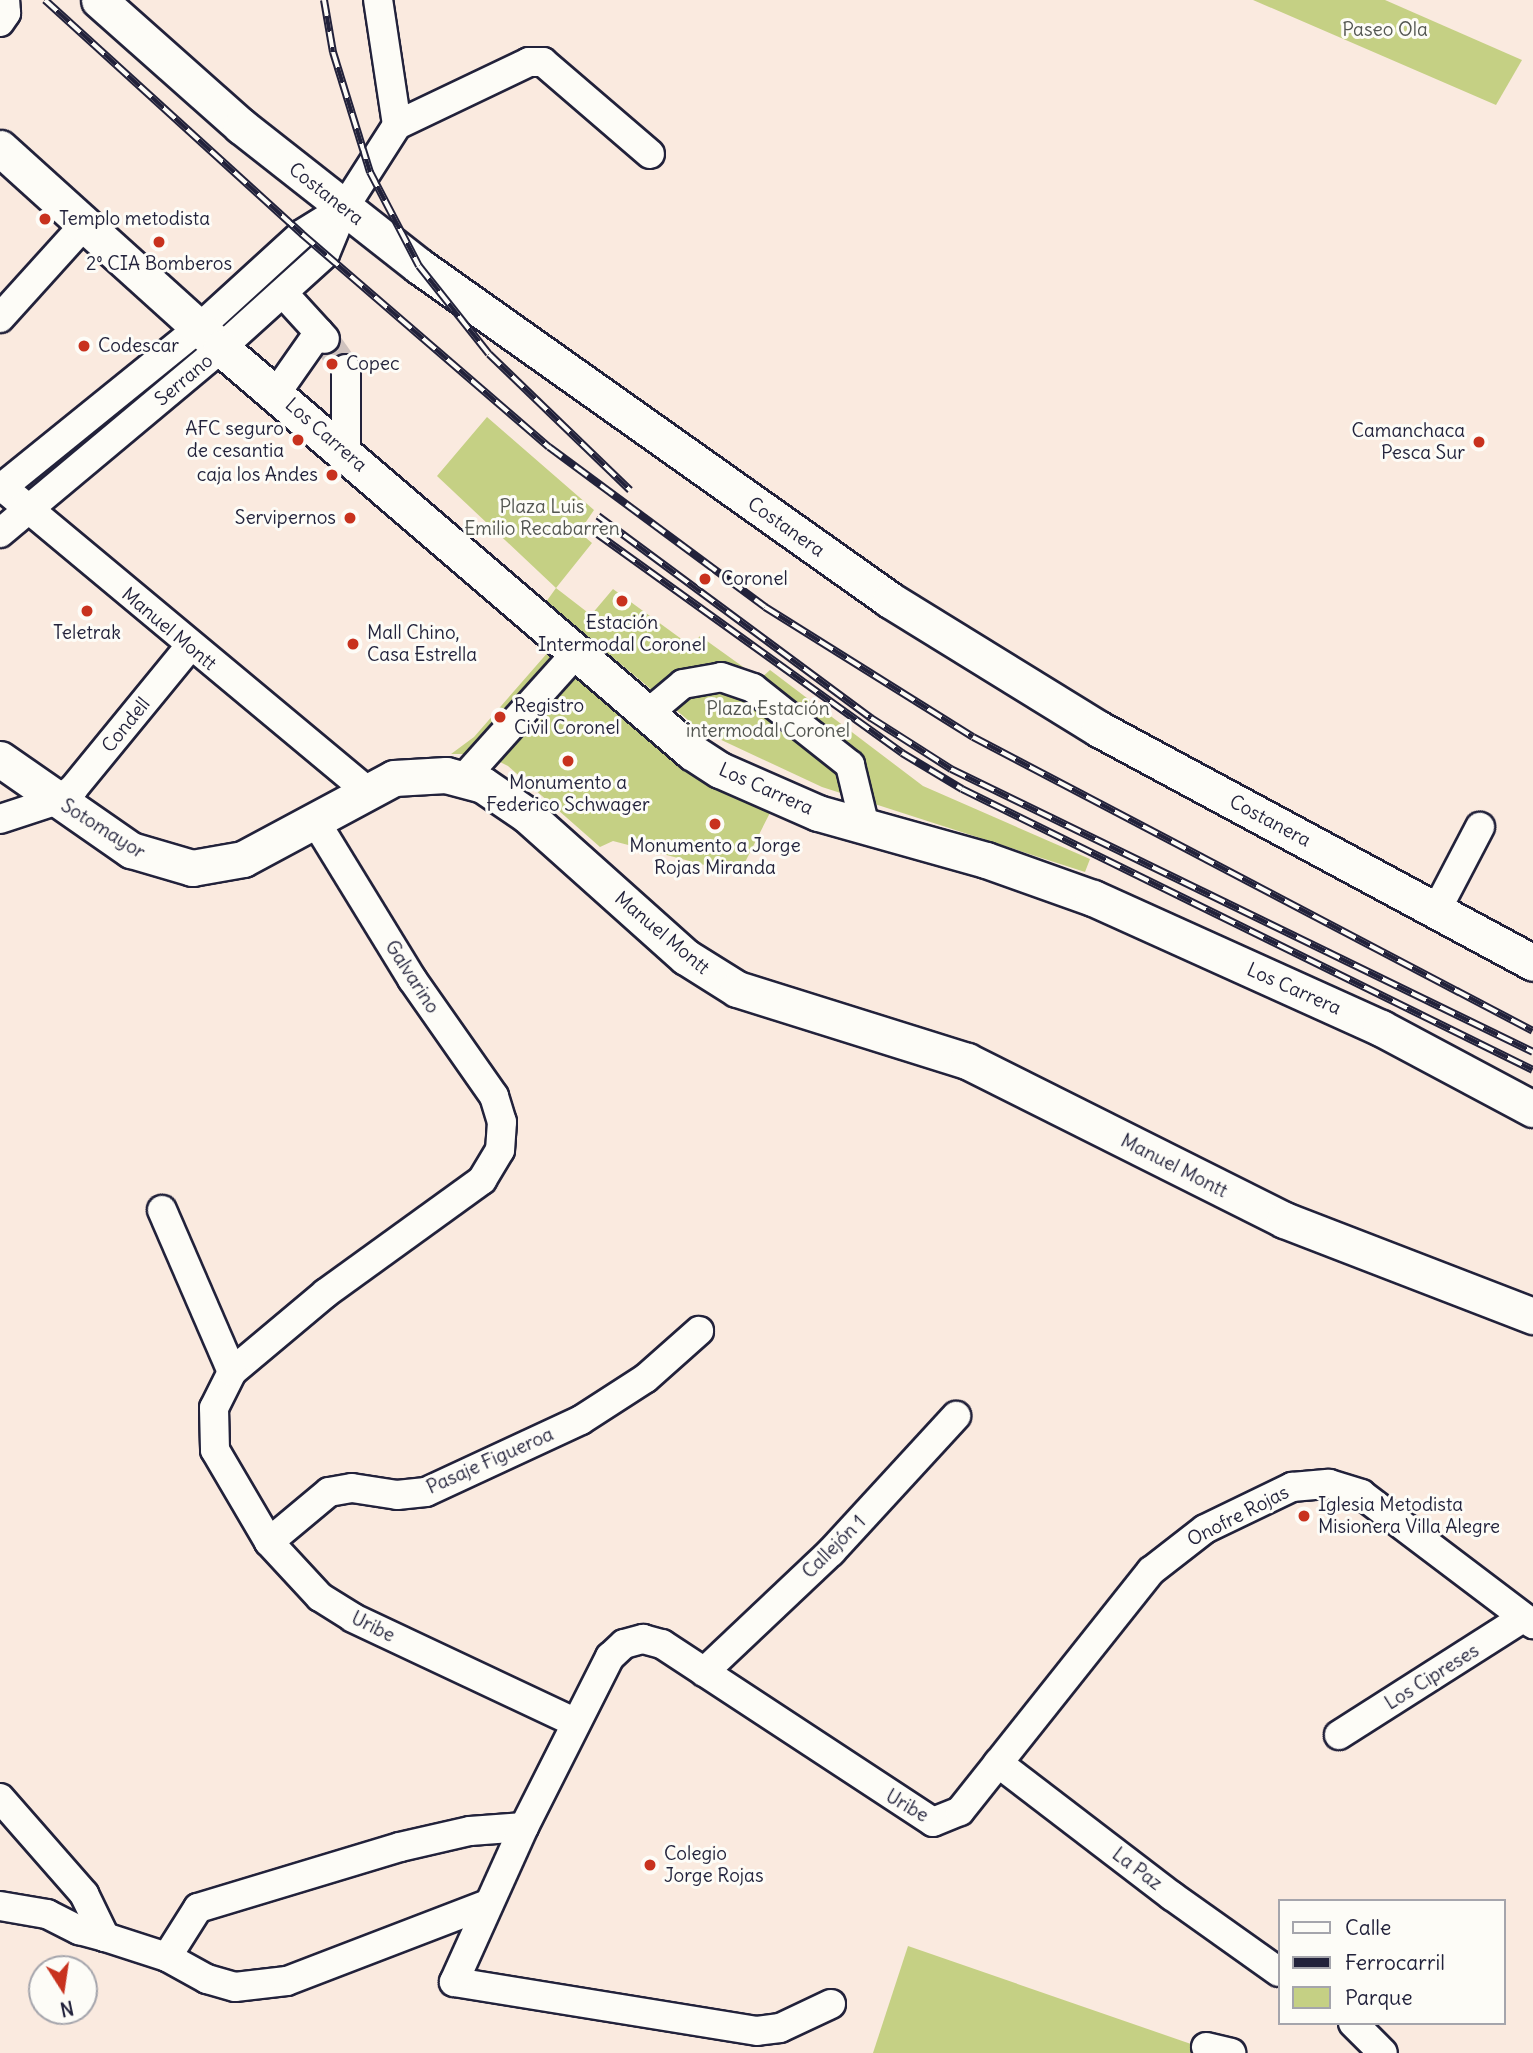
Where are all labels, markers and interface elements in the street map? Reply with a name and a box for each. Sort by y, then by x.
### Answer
park label: Paseo Ola [1342,19,1428,41]
street label: Costanera [284,158,368,230]
place label: Templo metodista [59,208,210,230]
marker: Templo metodista [37,211,53,227]
marker: 2° CIA Bomberos [151,234,167,250]
place label: 2° CIA Bomberos [86,253,232,275]
place label: Codescar [98,335,179,357]
marker: Codescar [76,338,92,354]
street label: Serrano [150,349,218,411]
place label: Copec [346,353,400,375]
marker: Copec [324,356,340,372]
street label: Los Carrera [281,393,371,477]
place label: AFC seguro de cesantia [185,418,284,462]
place label: Camanchaca Pesca Sur [1352,420,1465,464]
marker: AFC seguro de cesantia [290,432,306,448]
marker: Camanchaca Pesca Sur [1471,434,1487,450]
place label: caja los Andes [197,464,318,486]
marker: caja los Andes [324,467,340,483]
street label: Costanera [743,492,829,562]
park label: Plaza Luis Emilio Recabarren [464,496,620,540]
place label: Servipernos [235,507,336,529]
marker: Servipernos [342,510,358,526]
place label: Coronel [721,568,788,590]
marker: Coronel [695,569,715,589]
street label: Manuel Montt [117,583,221,675]
marker: Estación Intermodal Coronel [614,593,630,609]
marker: Teletrak [79,603,95,619]
place label: Estación Intermodal Coronel [538,612,706,656]
place label: Teletrak [53,622,121,644]
place label: Mall Chino, Casa Estrella [367,622,477,666]
marker: Mall Chino, Casa Estrella [345,636,361,652]
street label: Condell [97,693,155,757]
place label: Registro Civil Coronel [514,695,620,739]
park label: Plaza Estación intermodal Coronel [686,698,850,742]
marker: Registro Civil Coronel [492,709,508,725]
marker: Monumento a Federico Schwager [560,753,576,769]
street label: Los Carrera [715,758,817,820]
place label: Monumento a Federico Schwager [486,772,650,816]
street label: Costanera [1226,790,1314,852]
street label: Sotomayor [57,794,149,864]
marker: Monumento a Jorge Rojas Miranda [707,816,723,832]
place label: Monumento a Jorge Rojas Miranda [629,835,801,879]
street label: Manuel Montt [610,887,714,979]
street label: Galvarino [380,936,444,1018]
street label: Los Carrera [1243,958,1345,1020]
street label: Manuel Montt [1117,1129,1231,1203]
street label: Pasaje Figueroa [423,1423,557,1499]
street label: Onofre Rojas [1183,1481,1293,1551]
place label: Iglesia Metodista Misionera Villa Alegre [1318,1494,1500,1538]
marker: Iglesia Metodista Misionera Villa Alegre [1296,1508,1312,1524]
street label: Callejón 1 [798,1511,870,1583]
street label: Uribe [348,1607,398,1647]
street label: Los Cipreses [1381,1639,1483,1715]
street label: Uribe [882,1785,932,1827]
place label: Colegio Jorge Rojas [664,1843,764,1887]
street label: La Paz [1108,1843,1166,1895]
marker: Colegio Jorge Rojas [642,1857,658,1873]
legend [1278,1899,1505,2025]
text: Calle [1345,1914,1391,1941]
text: Ferrocarril [1345,1949,1445,1976]
north arrow [28,1955,98,2025]
text: Parque [1345,1984,1413,2011]
text: N [58,1995,76,2022]

